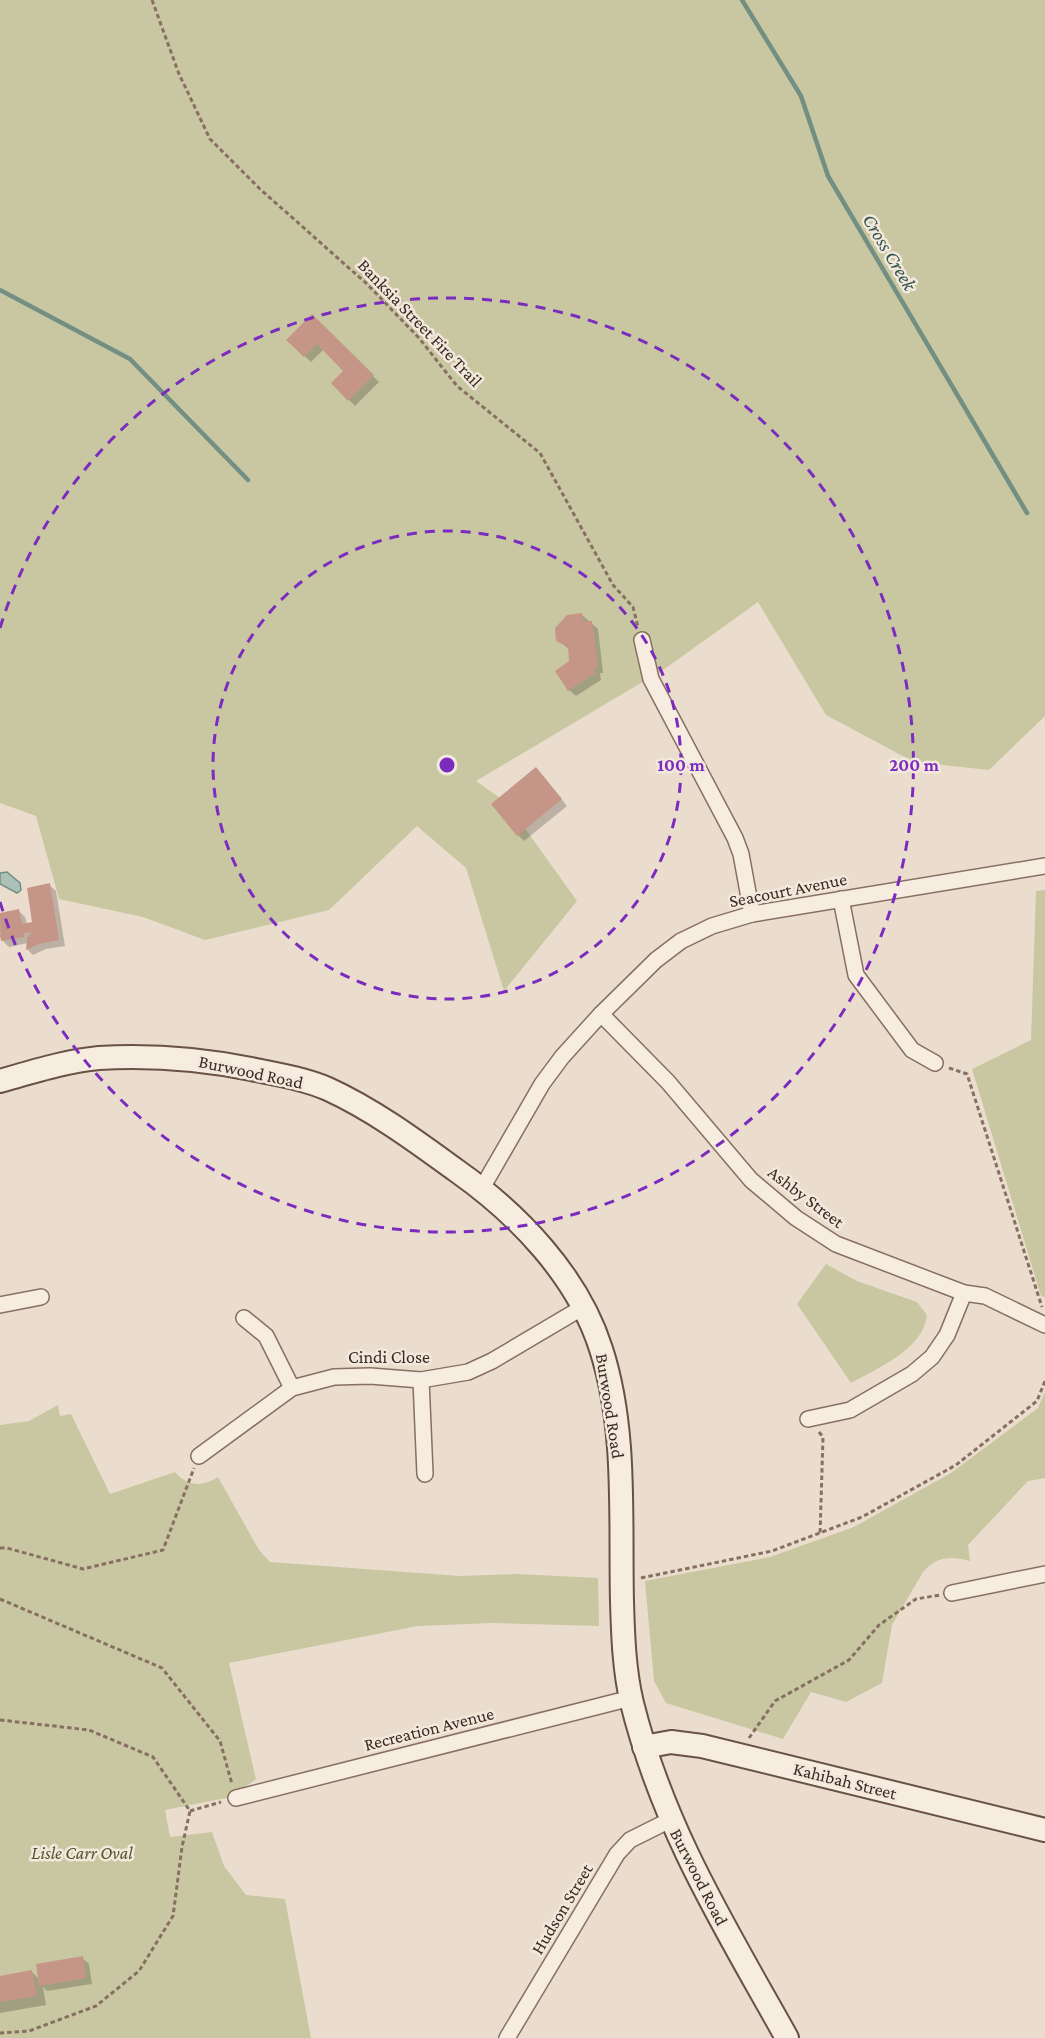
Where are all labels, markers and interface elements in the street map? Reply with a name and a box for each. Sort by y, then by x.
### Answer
water label: Cross Creek [859,210,922,295]
street label: Banksia Street Fire Trail [354,255,486,391]
centre of rings [437,755,457,775]
text: 100 m [657,755,705,775]
text: 200 m [889,755,940,775]
street label: Seacourt Avenue [728,869,849,911]
street label: Burwood Road [197,1051,305,1093]
street label: Ashby Street [764,1162,849,1233]
street label: Cindi Close [348,1347,430,1367]
street label: Burwood Road [592,1352,628,1460]
street label: Recreation Avenue [362,1703,496,1755]
street label: Kahibah Street [791,1759,900,1804]
street label: Burwood Road [666,1825,732,1929]
park label: Lisle Carr Oval [31,1843,133,1863]
street label: Hudson Street [527,1859,597,1958]

